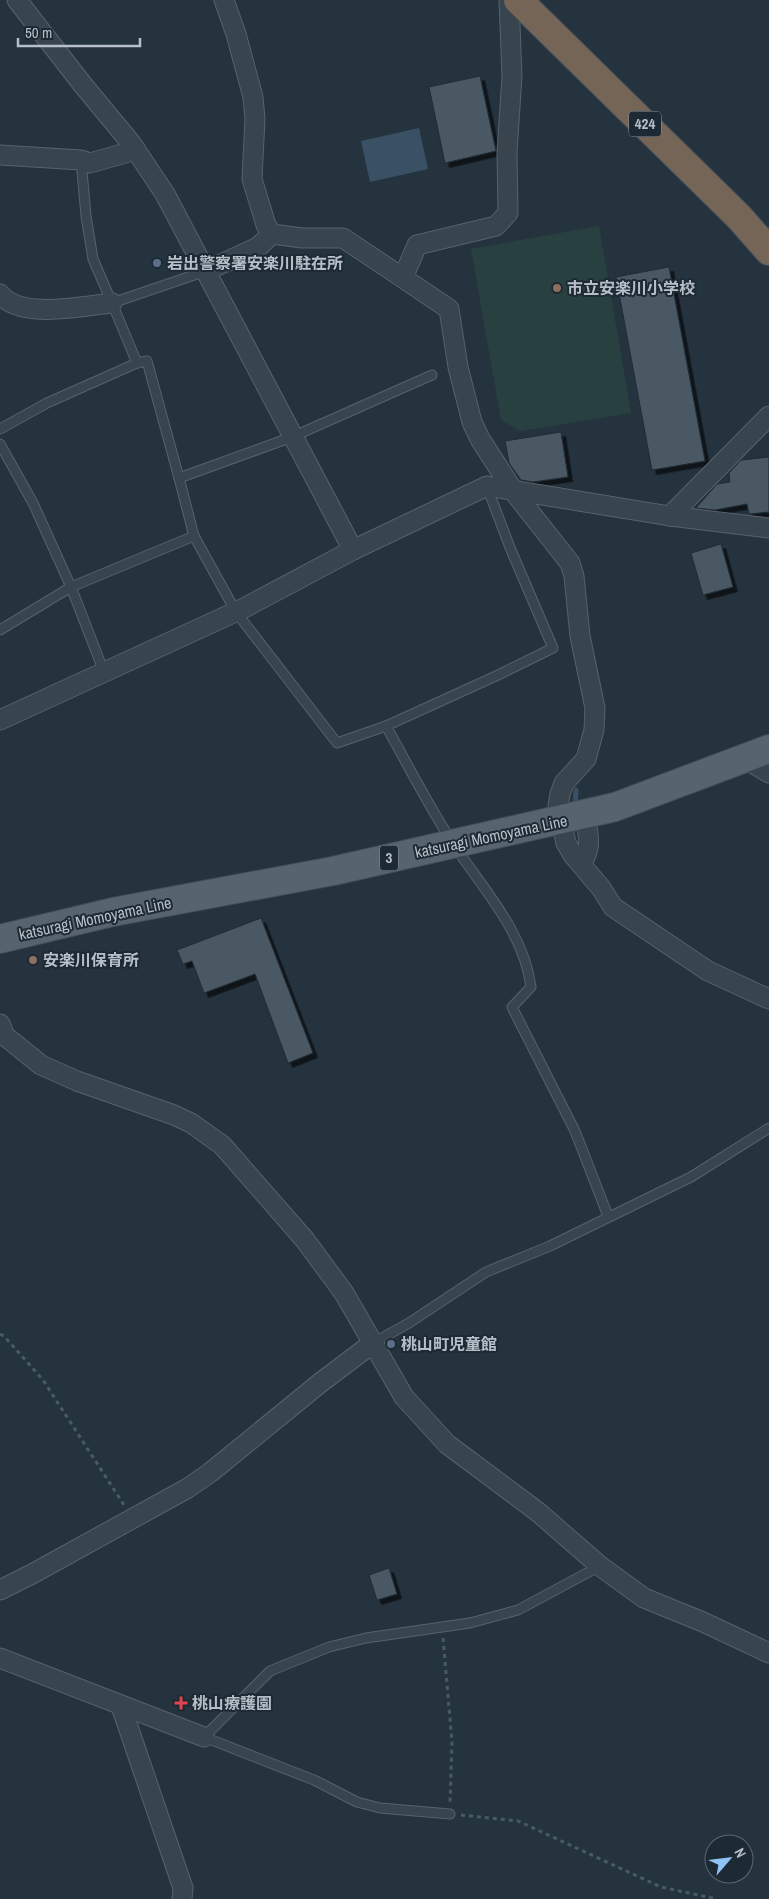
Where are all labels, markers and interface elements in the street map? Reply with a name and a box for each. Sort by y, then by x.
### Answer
scale bar [18,15,140,47]
text: 50 m [25,22,52,43]
road number: 424 [629,112,661,136]
place label: 岩出警察署安楽川駐在所 [167,252,343,274]
marker: 岩出警察署安楽川駐在所 [151,257,163,269]
place label: 市立安楽川小学校 [567,277,695,299]
marker: 市立安楽川小学校 [551,282,563,294]
street label: katsuragi Momoyama Line [413,809,569,863]
road number: 3 [380,846,398,870]
street label: katsuragi Momoyama Line [17,891,173,945]
place label: 安楽川保育所 [43,949,139,971]
marker: 安楽川保育所 [27,954,39,966]
place label: 桃山町児童館 [401,1333,497,1355]
marker: 桃山町児童館 [385,1338,397,1350]
place label: 桃山療護園 [192,1692,272,1714]
marker: 桃山療護園 [174,1696,188,1710]
north arrow [704,1834,754,1884]
text: N [731,1845,750,1861]

